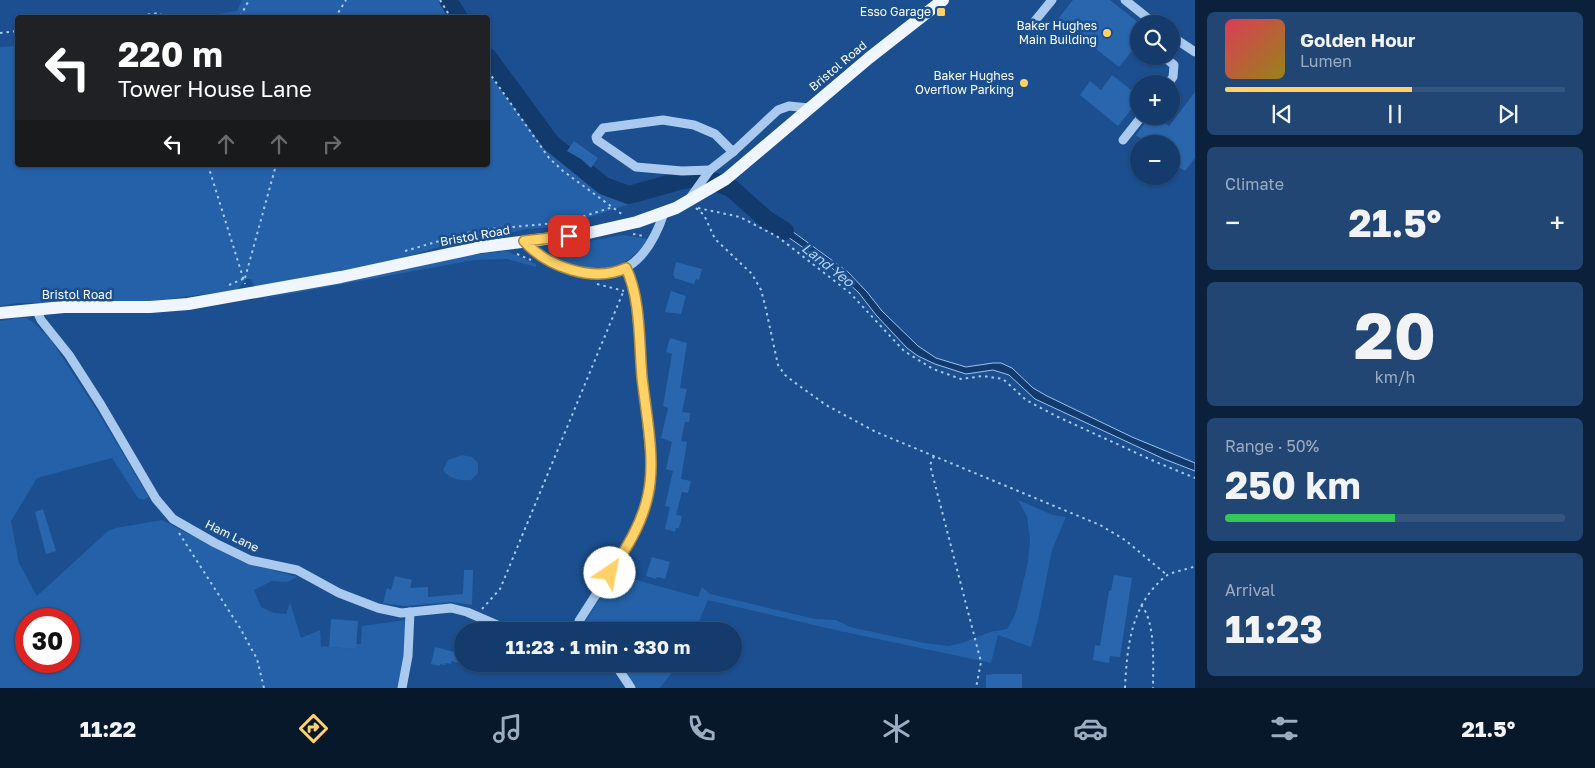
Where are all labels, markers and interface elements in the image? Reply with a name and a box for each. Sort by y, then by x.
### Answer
place label: Esso Garage [860,4,931,19]
marker: Esso Garage [935,6,947,18]
map controls [1130,15,1180,185]
button: search [1130,15,1180,65]
place label: Baker Hughes Main Building [1017,18,1097,47]
marker: Baker Hughes Main Building [1101,27,1113,39]
text: Golden Hour [1300,28,1415,51]
text: 220 m [118,33,223,75]
icon: left [35,35,100,100]
street label: Bristol Road [806,37,870,94]
text: Lumen [1300,51,1352,71]
place label: Baker Hughes Overflow Parking [915,68,1014,97]
text: Tower House Lane [118,75,312,102]
button: + [1130,75,1180,125]
marker: Baker Hughes Overflow Parking [1018,77,1030,89]
icon: previous [1268,100,1296,128]
icon: pause [1381,100,1409,128]
icon: next [1494,100,1522,128]
icon: left [159,130,187,158]
icon: ahead [212,130,240,158]
icon: ahead [265,130,293,158]
icon: right [318,130,346,158]
button: − [1130,135,1180,185]
text: Climate [1225,174,1284,194]
text: 21.5° [1349,200,1441,245]
text: − [1225,206,1240,239]
text: + [1550,206,1565,239]
pin [548,215,590,257]
street label: Bristol Road [439,222,511,249]
icon: arrive [555,222,583,250]
water label: Land Yeo [799,239,859,291]
street label: Bristol Road [42,287,112,302]
text: 20 [1354,295,1436,373]
text: km/h [1375,367,1415,387]
text: Range · 50% [1225,436,1319,456]
text: 250 km [1225,462,1361,507]
street label: Ham Lane [203,516,261,555]
position arrow [583,546,635,598]
text: Arrival [1225,580,1275,600]
text: 11:23 [1225,606,1323,651]
speed limit sign: 30 [15,608,80,673]
text: 11:23 · 1 min · 330 m [506,635,690,658]
icon: directions [296,711,331,746]
icon: music [490,711,525,746]
icon: phone [684,711,719,746]
icon: climate [879,711,914,746]
icon: car [1073,711,1108,746]
icon: filters [1267,711,1302,746]
text: 11:22 [80,715,136,742]
text: 21.5° [1462,715,1515,742]

